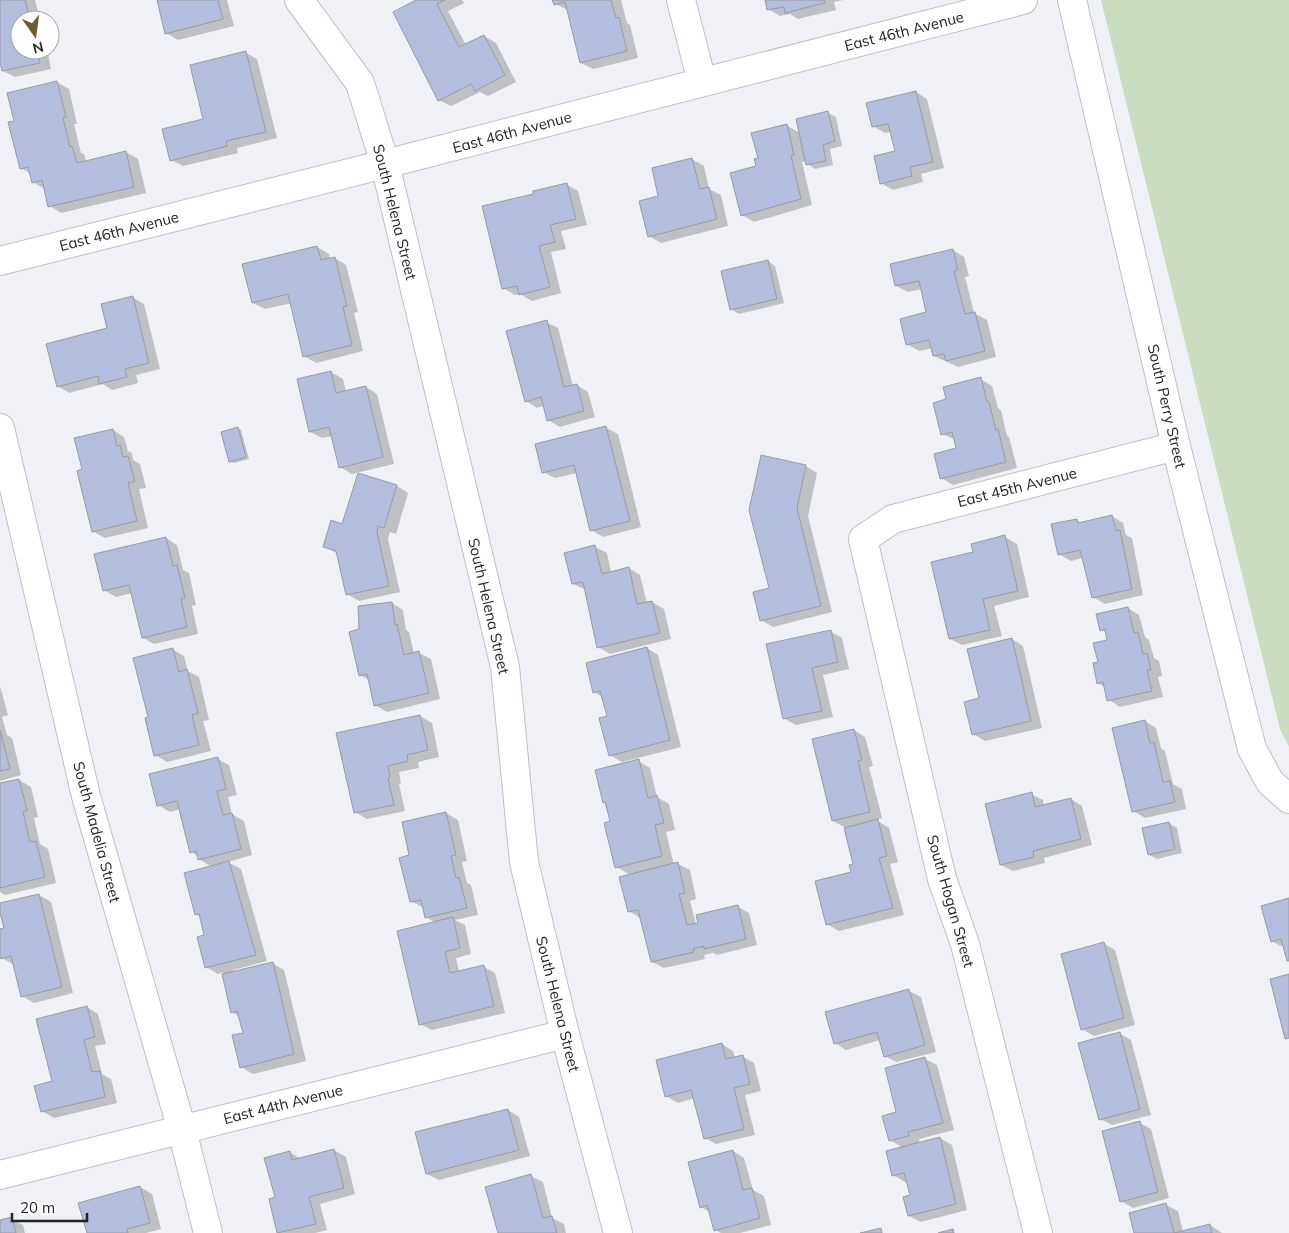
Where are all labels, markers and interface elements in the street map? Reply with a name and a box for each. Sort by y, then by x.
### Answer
street label: East 46th Avenue [842,7,966,55]
north arrow [10,10,60,60]
text: N [31,38,45,58]
street label: East 46th Avenue [450,107,574,157]
street label: South Helena Street [369,142,421,282]
street label: East 46th Avenue [57,207,181,255]
street label: South Perry Street [1143,342,1191,470]
street label: East 45th Avenue [955,463,1079,511]
street label: South Helena Street [464,536,514,676]
street label: South Madelia Street [69,759,125,905]
street label: South Hogan Street [923,833,979,969]
street label: South Helena Street [532,934,584,1074]
street label: East 44th Avenue [221,1080,345,1128]
scale bar [12,1190,88,1222]
text: 20 m [20,1198,55,1217]

